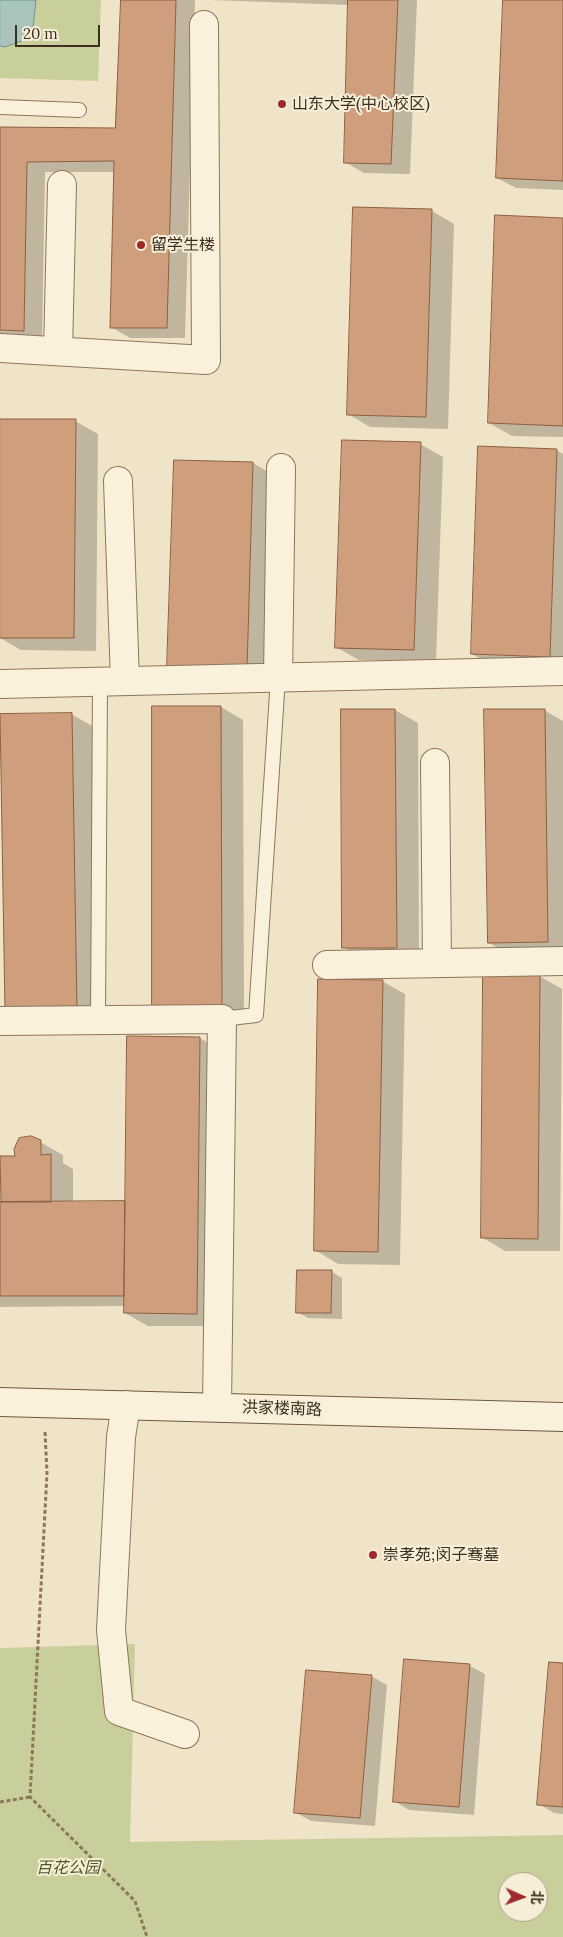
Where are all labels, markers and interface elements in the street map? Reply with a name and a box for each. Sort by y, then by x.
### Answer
scale bar [18,15,102,47]
text: 20 m [23,24,58,43]
place label: 山东大学(中心校区) [292,94,430,114]
marker: 山东大学(中心校区) [276,98,288,110]
place label: 留学生楼 [151,235,215,255]
marker: 留学生楼 [135,239,147,251]
street label: 洪家楼南路 [242,1398,322,1420]
place label: 崇孝苑;闵子骞墓 [383,1545,499,1565]
marker: 崇孝苑;闵子骞墓 [367,1549,379,1561]
park label: 百花公园 [36,1858,100,1878]
north arrow [498,1872,548,1922]
text: 北 [528,1890,546,1905]

